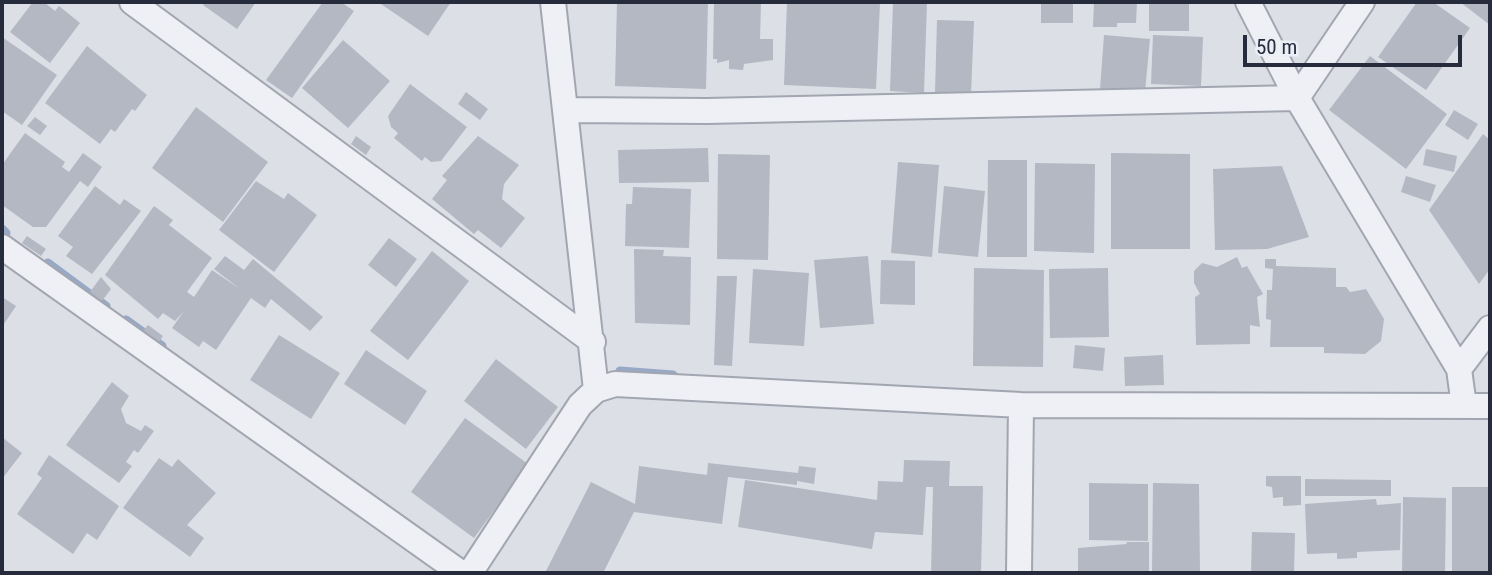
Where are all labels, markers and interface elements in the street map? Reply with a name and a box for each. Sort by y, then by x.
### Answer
scale bar [1247,21,1466,65]
text: 50 m [1256,35,1297,59]

